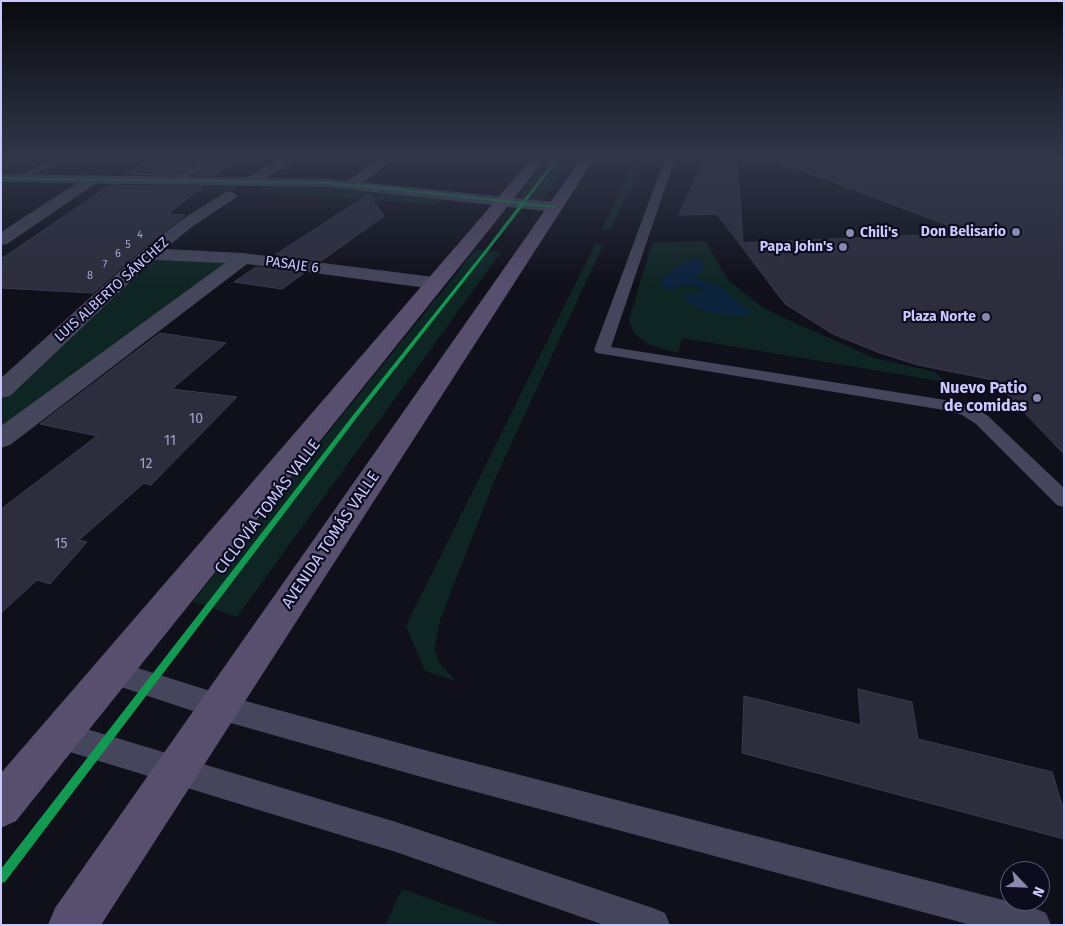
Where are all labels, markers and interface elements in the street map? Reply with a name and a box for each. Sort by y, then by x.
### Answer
place label: Don Belisario [921,224,1006,240]
place label: Chili's [860,225,898,241]
marker: Don Belisario [1010,226,1022,238]
marker: Chili's [844,227,856,239]
house number: 4 [137,228,143,242]
street label: LUIS ALBERTO SÁNCHEZ [51,234,173,346]
house number: 5 [125,238,131,252]
place label: Papa John's [760,239,833,255]
marker: Papa John's [837,241,849,253]
house number: 6 [115,247,121,261]
street label: PASAJE 6 [264,253,320,277]
house number: 7 [103,258,107,272]
house number: 8 [87,269,93,283]
place label: Plaza Norte [903,309,976,325]
marker: Plaza Norte [980,311,992,323]
place label: Nuevo Patio de comidas [940,379,1027,417]
marker: Nuevo Patio de comidas [1031,392,1043,404]
house number: 10 [189,411,203,427]
house number: 11 [164,433,176,449]
street label: CICLOVÍA TOMÁS VALLE [211,436,325,578]
house number: 12 [140,456,152,472]
street label: AVENIDA TOMÁS VALLE [278,468,384,612]
house number: 15 [54,536,68,552]
north arrow [1000,861,1050,911]
text: N [1029,884,1048,900]

